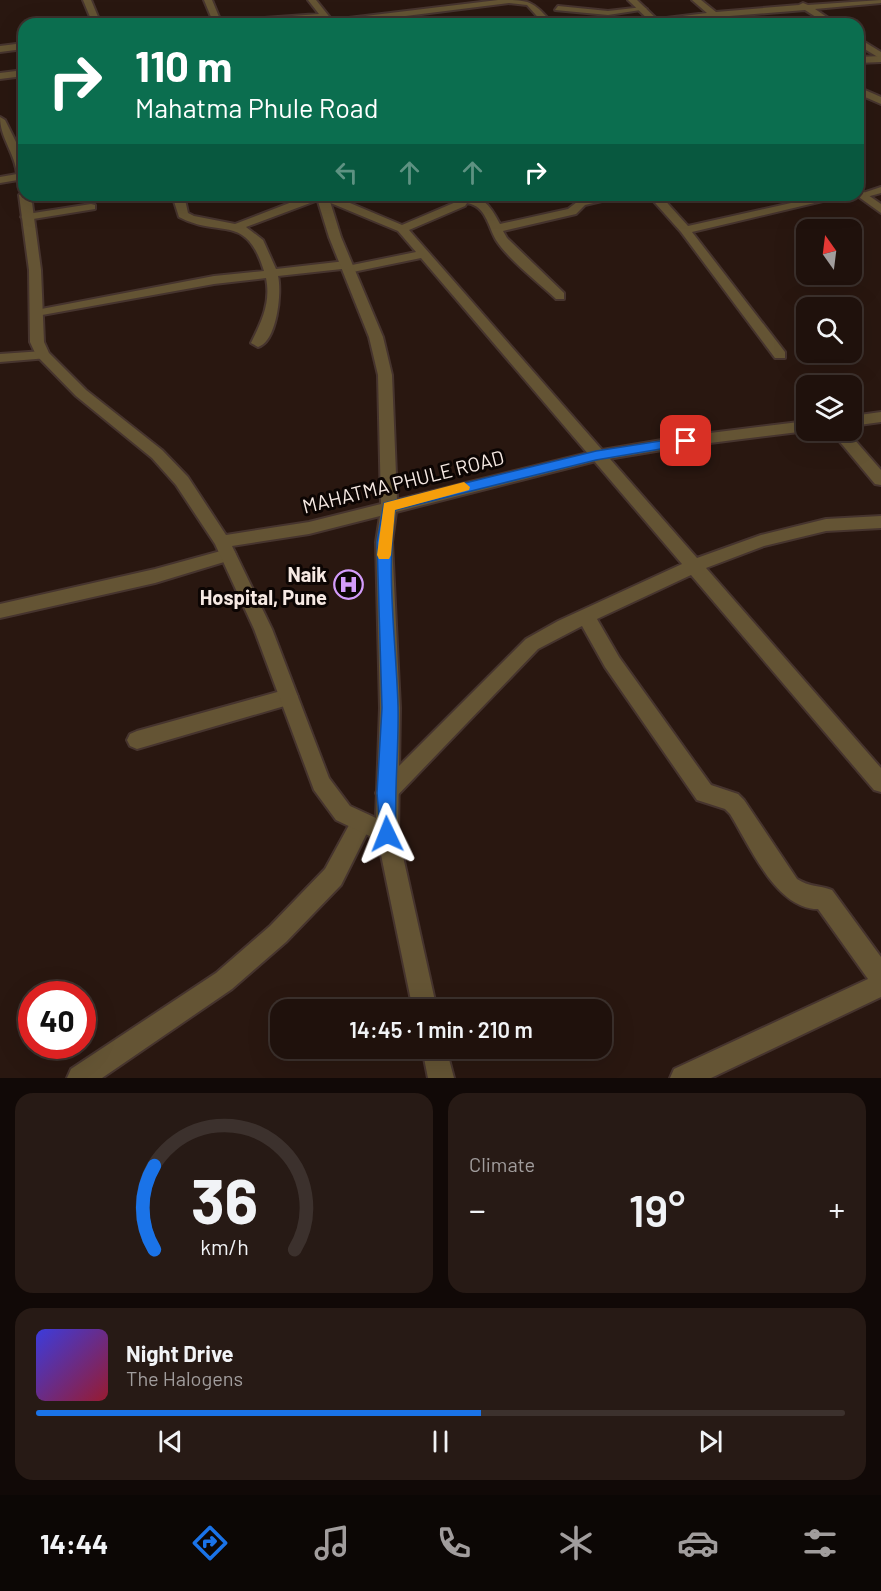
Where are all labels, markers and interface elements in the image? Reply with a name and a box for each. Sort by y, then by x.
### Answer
text: 110 m [135,40,232,90]
icon: right [36,42,114,120]
text: Mahatma Phule Road [135,91,378,123]
icon: left [330,156,363,189]
icon: ahead [393,156,426,189]
icon: ahead [456,156,489,189]
icon: right [519,156,552,189]
north arrow [796,219,862,285]
map controls [796,219,862,441]
button: search [796,297,862,363]
button: layers [796,375,862,441]
pin [660,415,711,466]
icon: arrive [669,424,702,457]
street label: MAHATMA PHULE ROAD [300,444,506,518]
place label: Naik Hospital, Pune [200,562,327,609]
hospital icon: Naik Hospital, Pune [332,569,364,601]
position arrow [355,802,419,866]
speed limit sign: 40 [18,981,96,1059]
text: 14:45 · 1 min · 210 m [349,1016,533,1042]
text: Climate [469,1152,535,1176]
text: 36 [190,1162,258,1236]
text: 19° [629,1182,685,1236]
text: − [469,1189,486,1229]
text: + [829,1189,845,1229]
text: km/h [200,1234,248,1259]
text: Night Drive [126,1340,234,1366]
text: The Halogens [126,1366,243,1390]
icon: previous [154,1425,187,1458]
icon: pause [424,1425,457,1458]
icon: next [694,1425,727,1458]
icon: directions [189,1522,231,1564]
icon: music [311,1522,353,1564]
icon: phone [433,1522,475,1564]
icon: climate [555,1522,597,1564]
icon: car [677,1522,719,1564]
icon: filters [799,1522,841,1564]
text: 14:44 [40,1527,108,1559]

